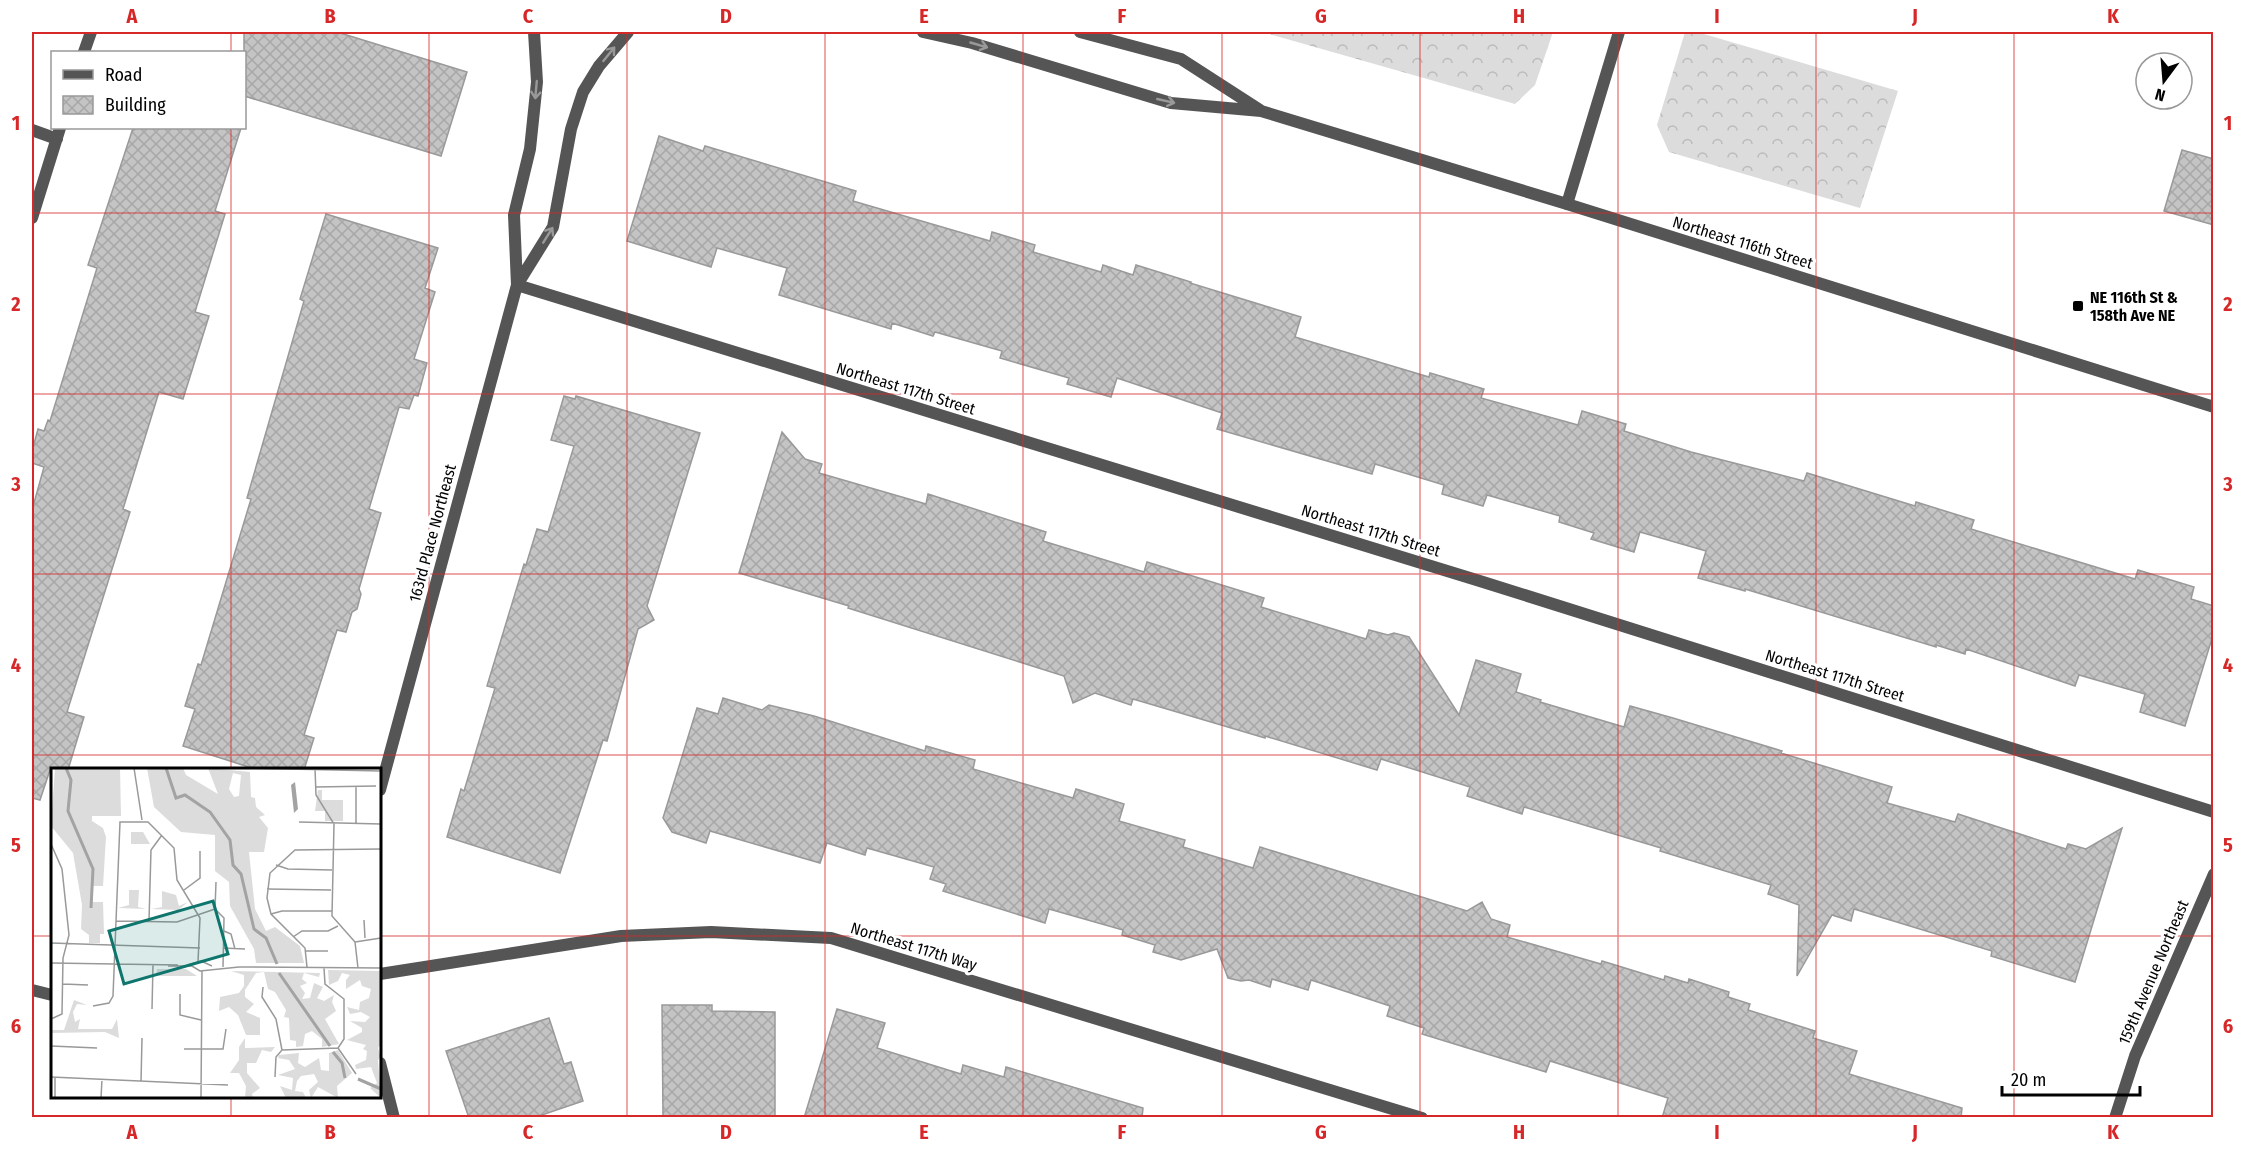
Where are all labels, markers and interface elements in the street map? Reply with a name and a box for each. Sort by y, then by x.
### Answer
text: A [126,4,139,28]
text: B [324,4,336,28]
text: C [523,4,534,28]
text: D [720,4,732,28]
text: E [919,4,929,28]
text: F [1118,4,1127,28]
text: G [1315,4,1327,28]
text: H [1513,4,1525,28]
text: I [1714,4,1720,28]
text: J [1911,4,1918,28]
text: K [2107,4,2119,28]
one-way arrow [970,40,989,51]
one-way arrow [603,46,616,62]
legend [51,51,246,129]
north arrow [2134,51,2194,111]
text: Road [105,64,142,86]
one-way arrow [530,79,541,99]
text: N [2153,84,2167,105]
text: Building [105,94,166,116]
one-way arrow [1156,96,1175,108]
text: 1 [12,111,20,135]
text: 1 [2224,111,2232,135]
street label: Northeast 116th Street [1670,212,1816,273]
one-way arrow [542,227,554,244]
place label: NE 116th St & 158th Ave NE [2090,288,2178,325]
text: 2 [10,292,21,316]
text: 2 [2222,292,2233,316]
marker: NE 116th St & 158th Ave NE [2071,299,2085,313]
street label: Northeast 117th Street [834,358,978,419]
street label: 163rd Place Northeast [405,461,460,604]
text: 3 [10,472,21,496]
text: 3 [2222,472,2233,496]
street label: Northeast 117th Street [1299,500,1443,561]
street label: Northeast 117th Street [1763,645,1907,706]
text: 4 [11,653,21,677]
text: 4 [2223,653,2233,677]
inset map [51,768,381,1098]
text: 5 [11,833,21,857]
text: 5 [2223,833,2233,857]
street label: 159th Avenue Northeast [2114,896,2193,1047]
street label: Northeast 117th Way [848,918,980,975]
text: 6 [11,1014,21,1038]
text: 6 [2223,1014,2233,1038]
scale bar [2002,1059,2140,1097]
text: 20 m [2011,1069,2046,1091]
text: A [126,1120,139,1144]
text: B [324,1120,336,1144]
text: C [523,1120,534,1144]
text: D [720,1120,732,1144]
text: E [919,1120,929,1144]
text: F [1118,1120,1127,1144]
text: G [1315,1120,1327,1144]
text: H [1513,1120,1525,1144]
text: I [1714,1120,1720,1144]
text: J [1911,1120,1918,1144]
text: K [2107,1120,2119,1144]

